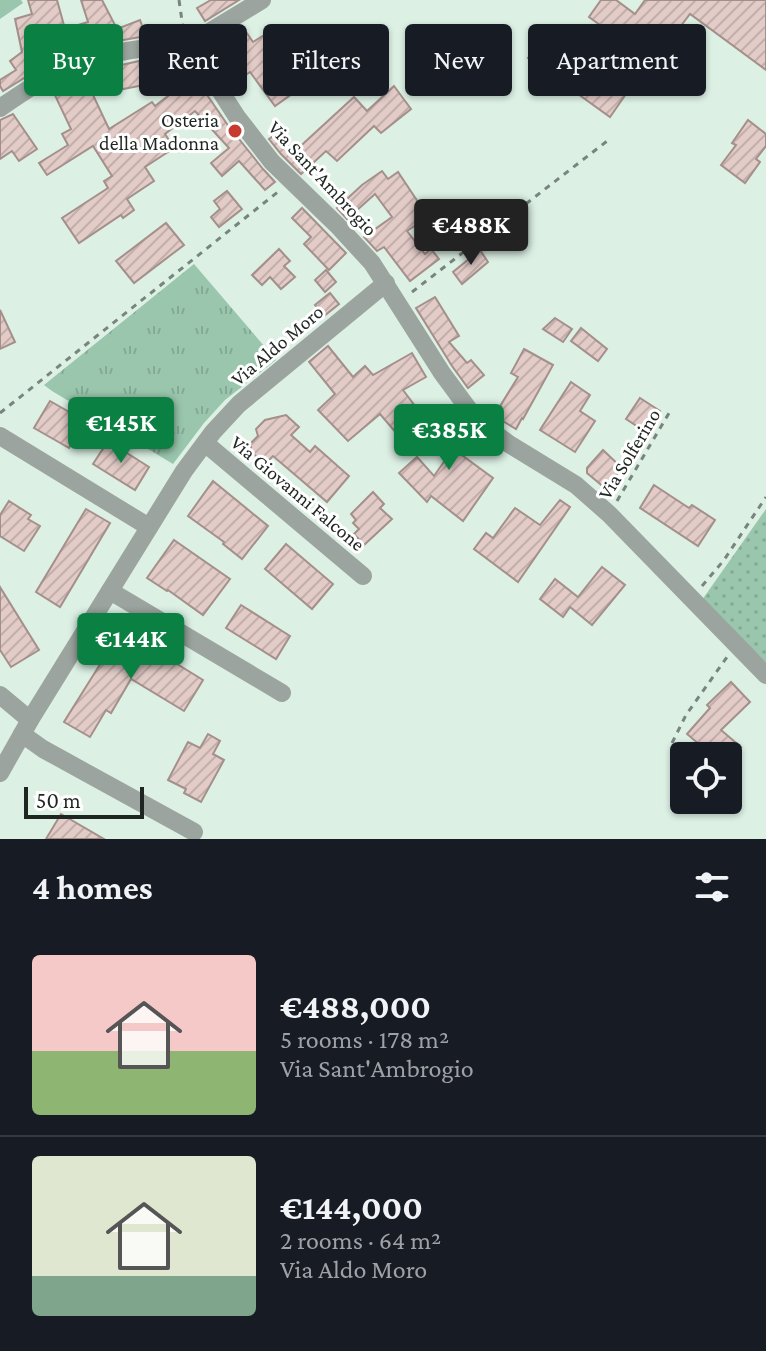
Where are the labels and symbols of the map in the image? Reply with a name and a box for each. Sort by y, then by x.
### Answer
place label: Osteria della Madonna [99,109,219,154]
street label: Via Sant'Ambrogio [263,116,382,241]
marker: Osteria della Madonna [226,122,244,140]
pin: €488K [415,199,527,267]
street label: Via Aldo Moro [227,300,328,390]
pin: €145K [65,397,177,465]
pin: €385K [393,404,505,472]
street label: Via Solferino [593,405,665,503]
street label: Via Giovanni Falcone [227,431,369,555]
pin: €144K [75,613,187,681]
scale bar [24,783,144,819]

